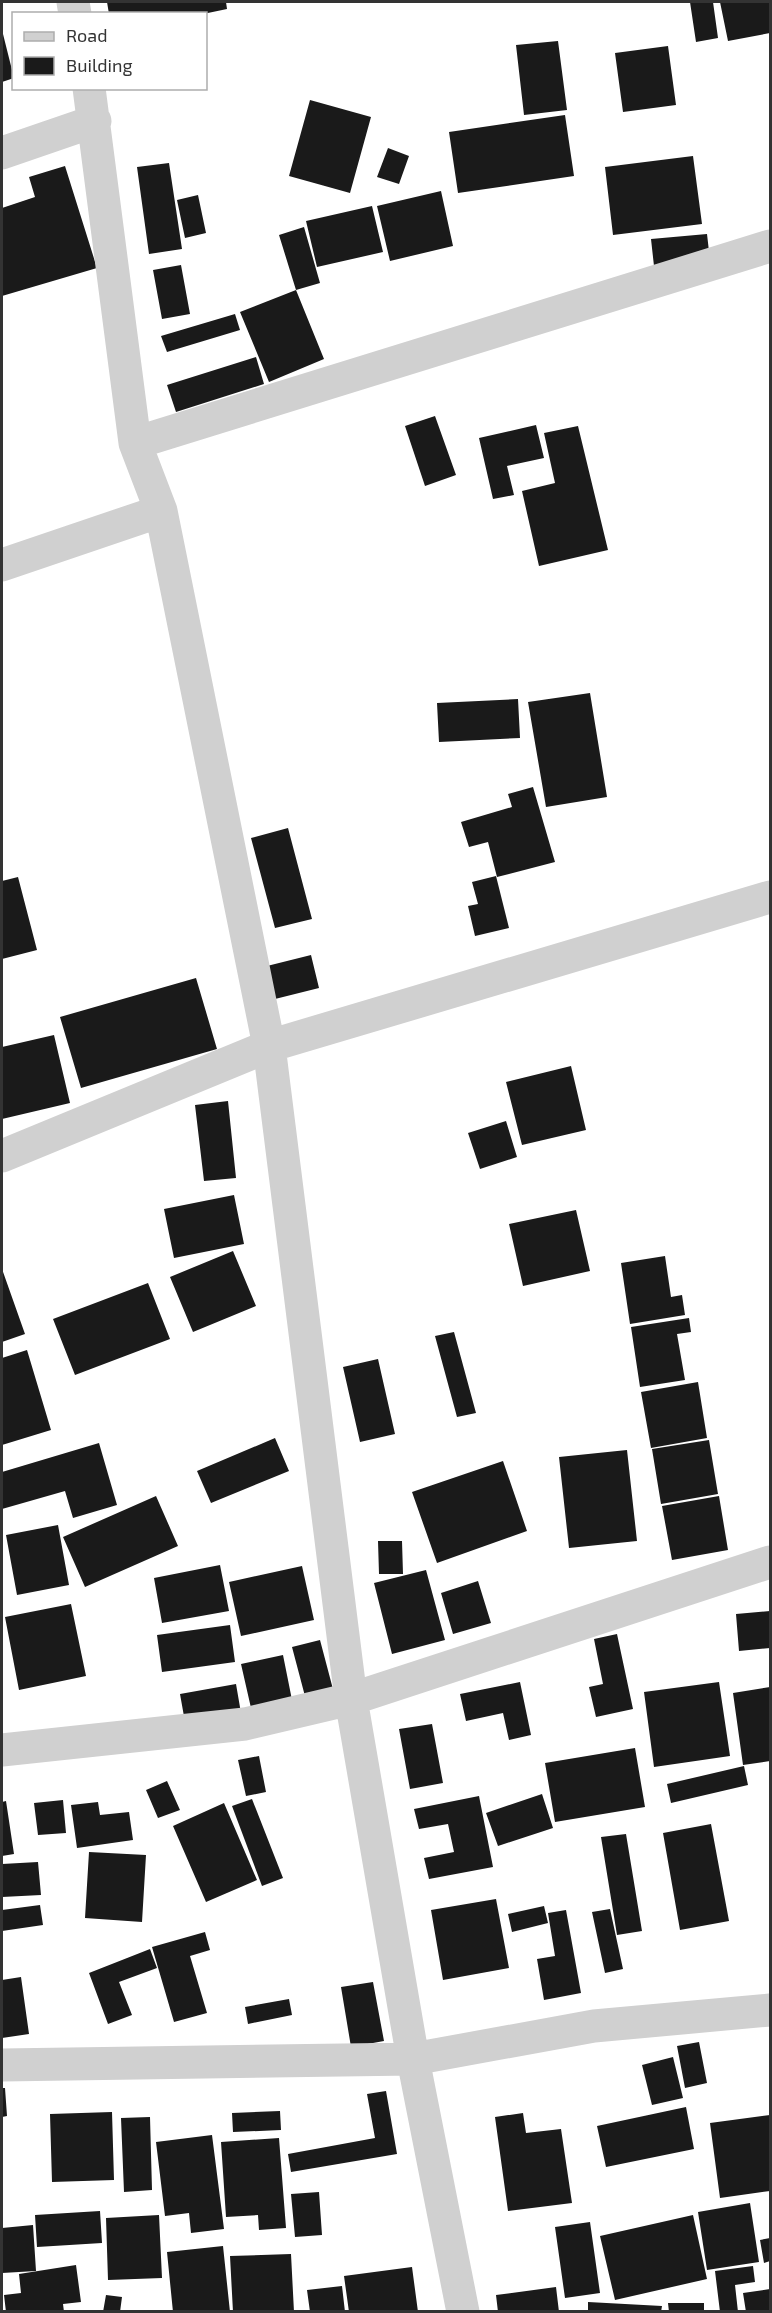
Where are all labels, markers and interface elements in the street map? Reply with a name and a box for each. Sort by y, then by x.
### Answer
legend [12,12,207,90]
text: Road [66,24,107,46]
text: Building [66,54,133,76]

